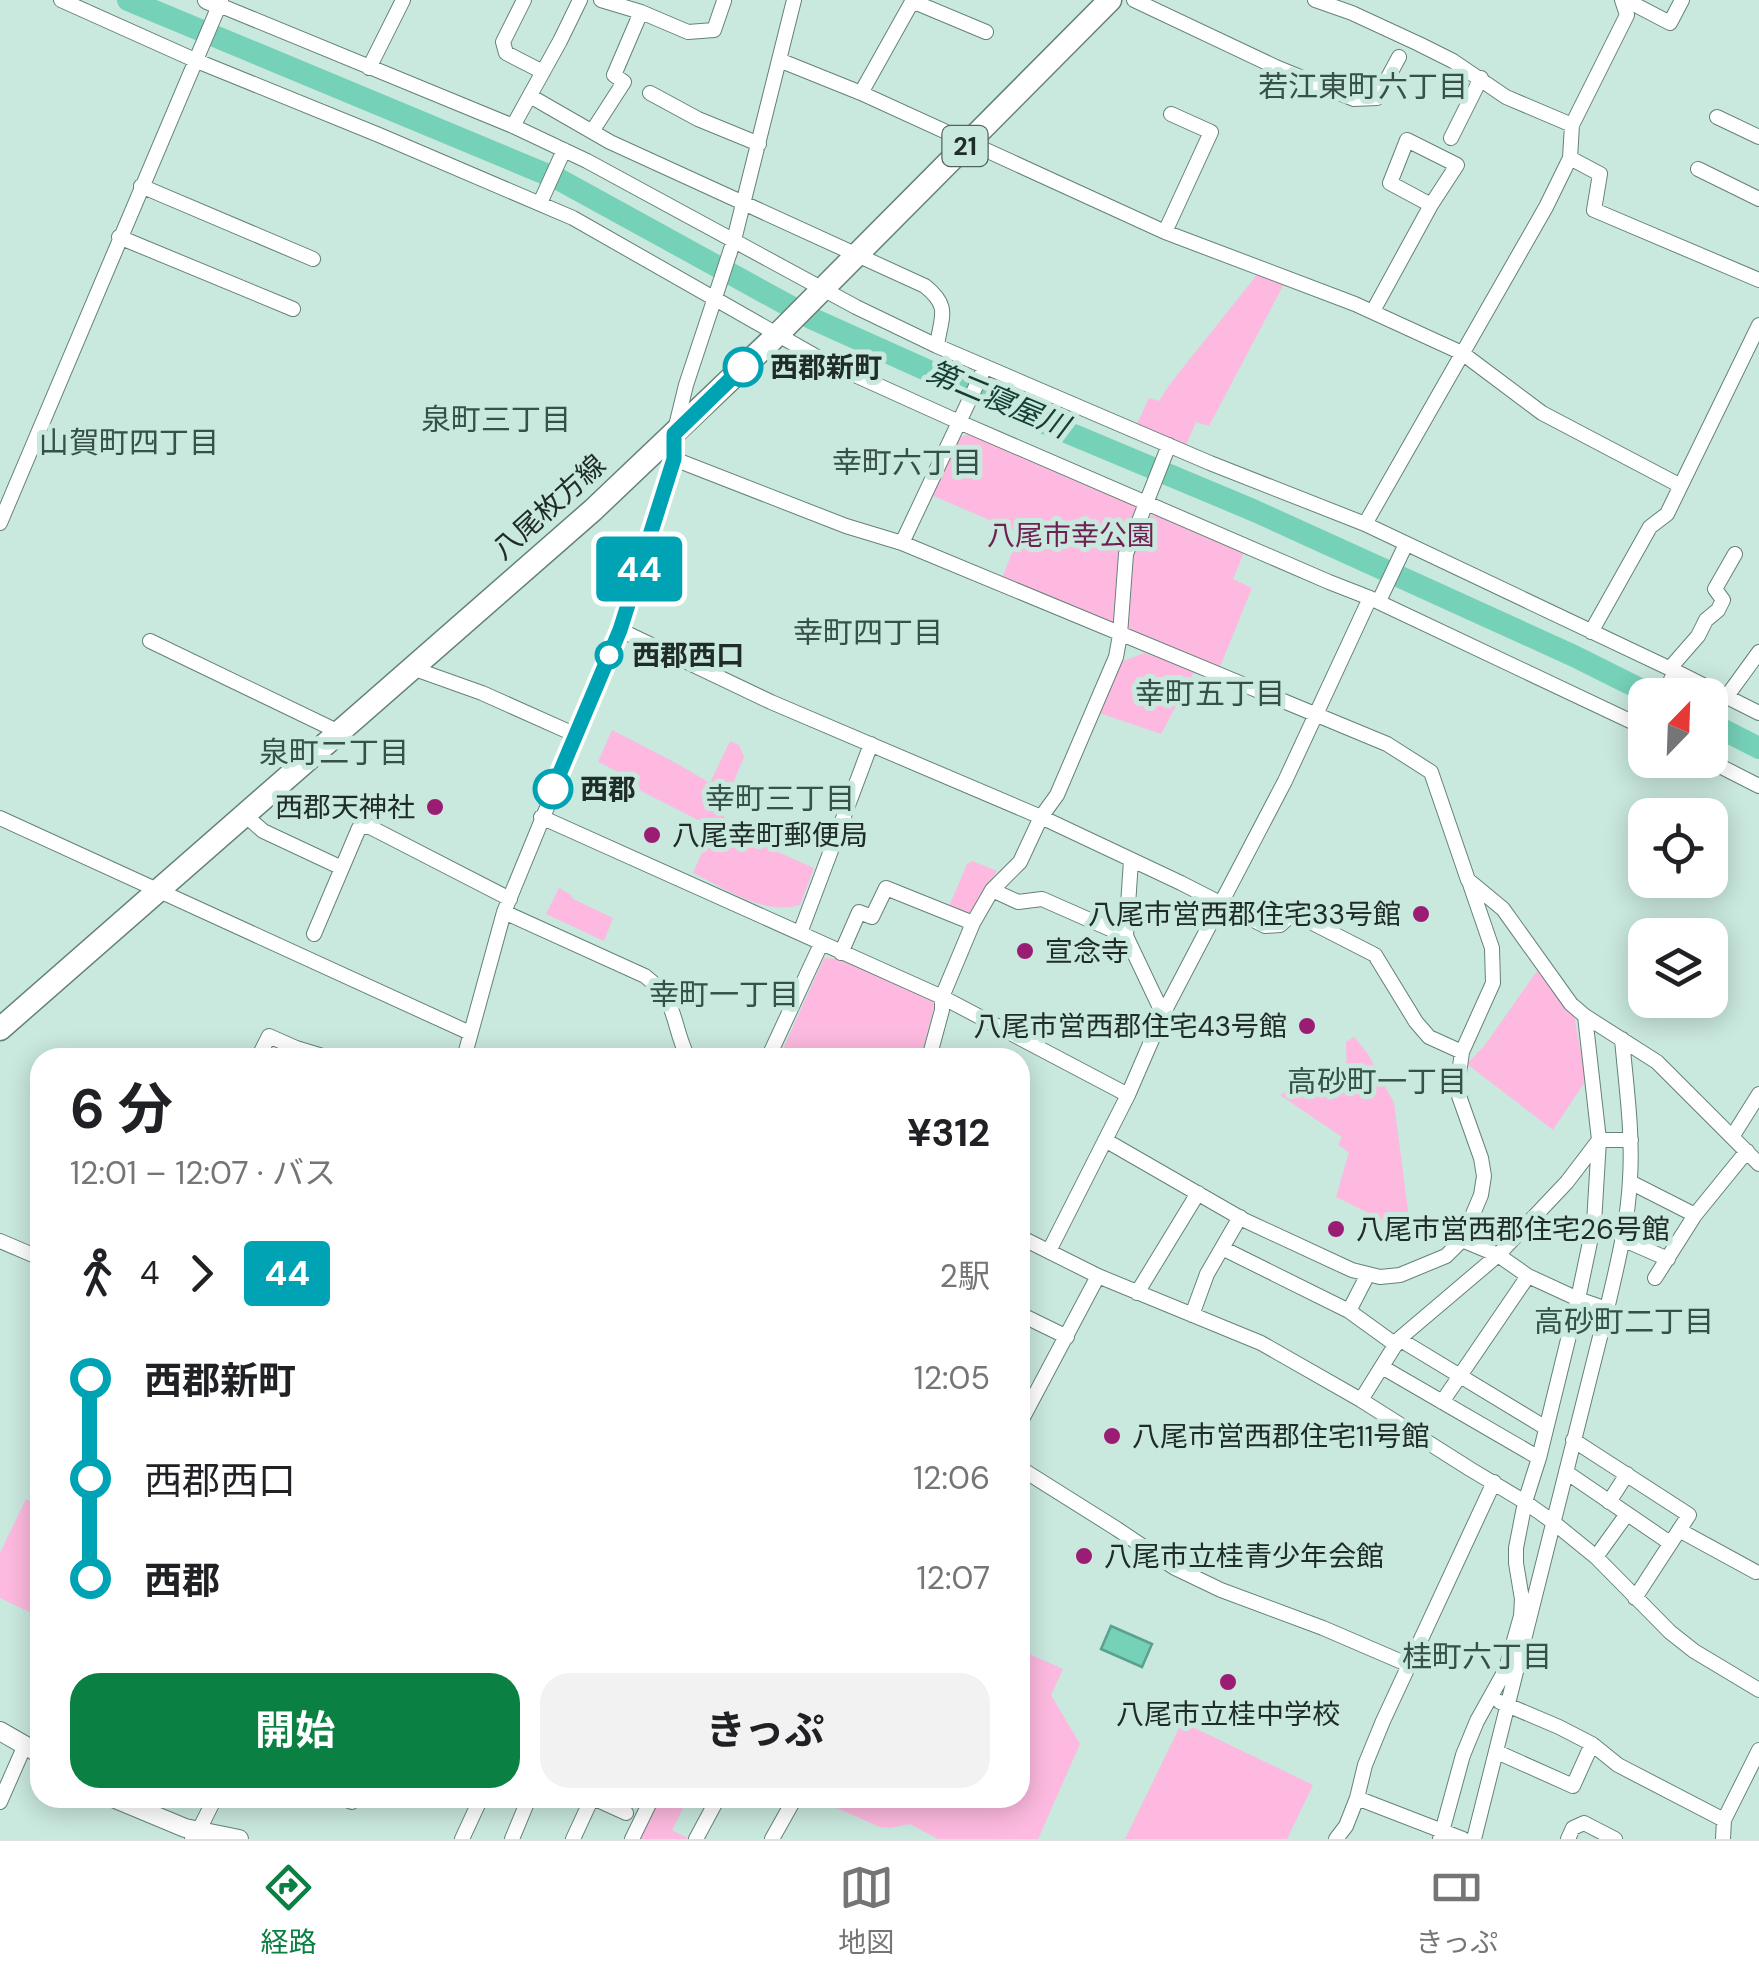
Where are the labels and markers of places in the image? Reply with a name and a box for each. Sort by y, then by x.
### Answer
marker: 西郡新町 [724,348,762,386]
place label: 西郡新町 [770,349,882,386]
place label: 西郡西口 [632,637,744,674]
marker: 西郡西口 [596,642,622,668]
marker: 西郡 [534,770,572,808]
place label: 西郡 [580,771,636,808]
place label: 西郡天神社 [275,789,415,826]
marker: 西郡天神社 [424,796,446,818]
place label: 八尾幸町郵便局 [672,817,868,854]
marker: 八尾幸町郵便局 [641,824,663,846]
place label: 八尾市営西郡住宅33号館 [1088,896,1401,933]
marker: 八尾市営西郡住宅33号館 [1410,903,1432,925]
place label: 宣念寺 [1045,933,1129,970]
marker: 宣念寺 [1014,940,1036,962]
place label: 八尾市営西郡住宅43号館 [973,1008,1287,1045]
marker: 八尾市営西郡住宅43号館 [1296,1015,1318,1037]
place label: 八尾市営西郡住宅26号館 [1356,1211,1670,1248]
marker: 八尾市営西郡住宅26号館 [1325,1218,1347,1240]
place label: 八尾市営西郡住宅11号館 [1132,1418,1429,1455]
marker: 八尾市営西郡住宅11号館 [1101,1425,1123,1447]
place label: 八尾市立桂青少年会館 [1104,1538,1384,1575]
marker: 八尾市立桂青少年会館 [1073,1545,1095,1567]
marker: 八尾市立桂中学校 [1217,1671,1239,1693]
place label: 八尾市立桂中学校 [1116,1696,1340,1733]

